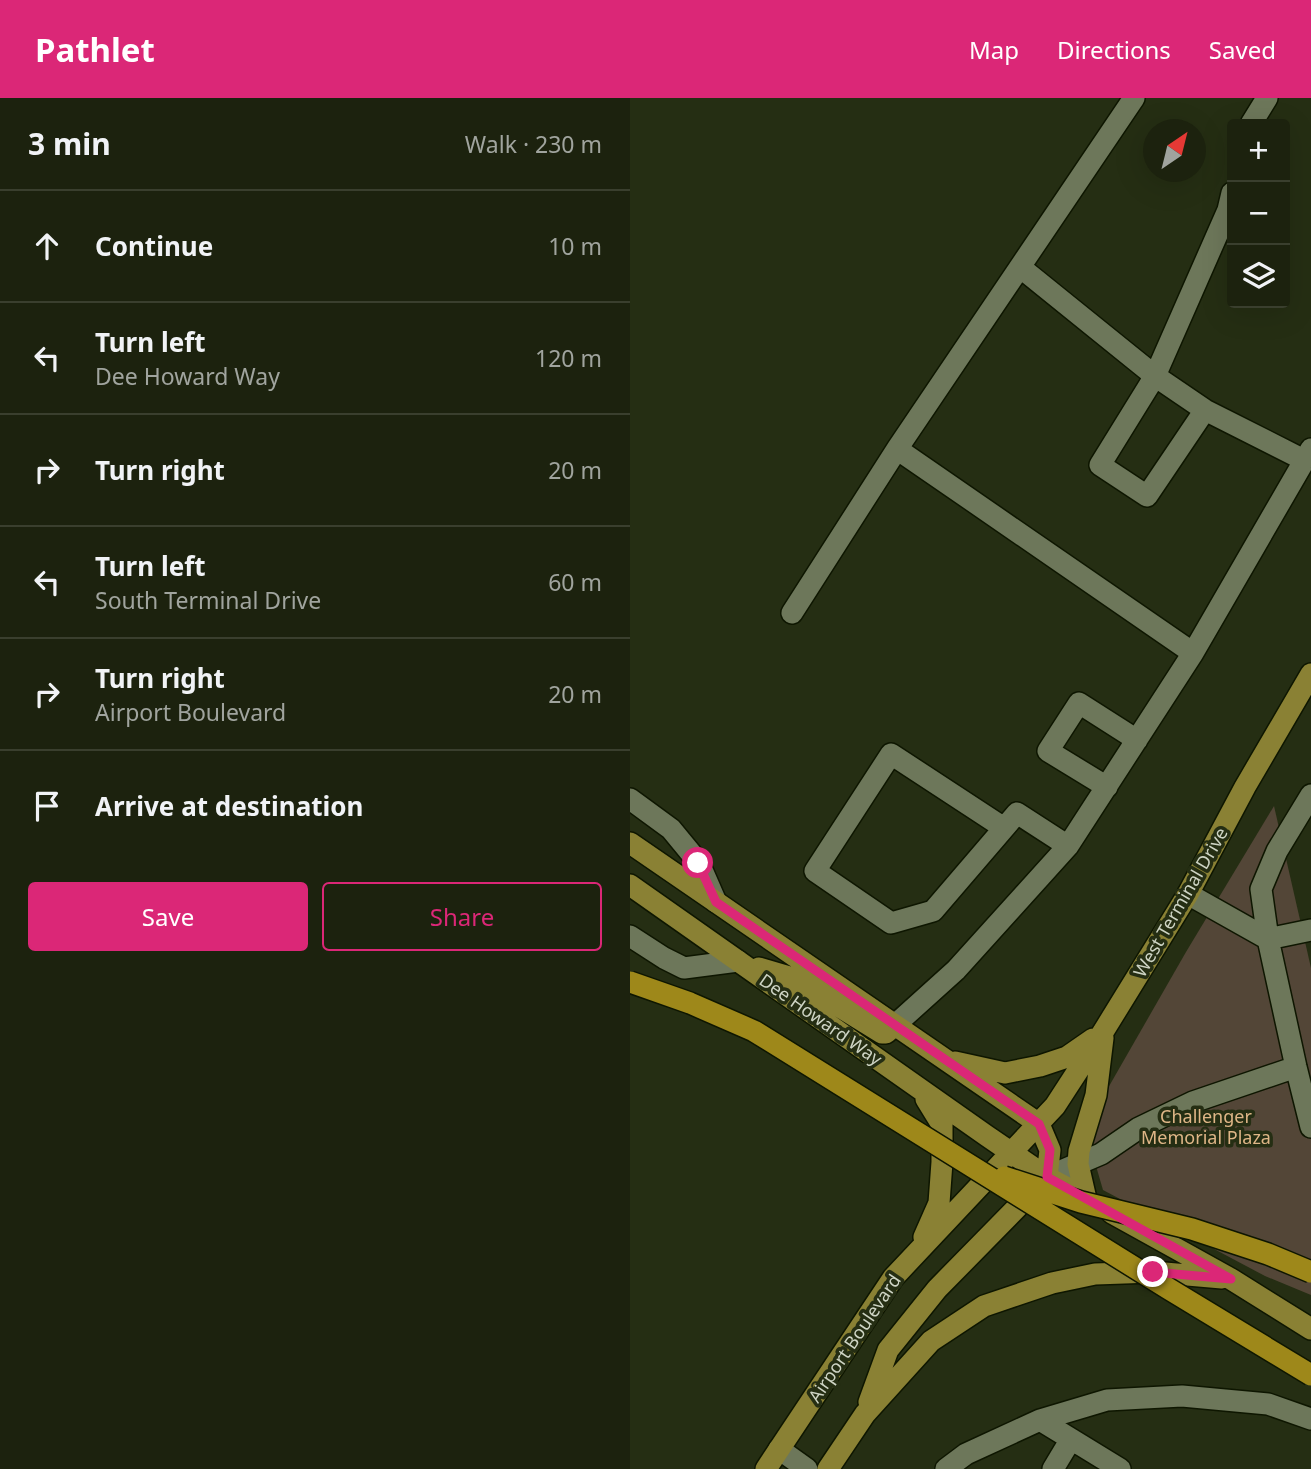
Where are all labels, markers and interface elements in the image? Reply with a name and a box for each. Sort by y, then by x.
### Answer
text: Pathlet [35,27,155,72]
text: Map [969,33,1019,66]
text: Directions [1057,33,1171,66]
text: Saved [1209,33,1276,66]
north arrow [1143,119,1206,182]
map controls [1227,119,1290,308]
button: + [1227,119,1290,182]
text: 3 min [28,123,111,164]
text: Walk · 230 m [465,128,602,160]
button: − [1227,182,1290,245]
icon: ahead [28,227,66,265]
text: Continue [95,228,213,264]
text: 10 m [548,230,602,262]
button: layers [1227,245,1290,308]
text: Turn left [95,324,206,360]
icon: left [28,339,66,377]
text: 120 m [535,342,602,374]
text: Dee Howard Way [95,360,280,392]
icon: right [28,451,66,489]
text: Turn right [95,452,225,488]
text: 20 m [548,454,602,486]
text: Turn left [95,548,206,584]
icon: left [28,563,66,601]
text: 60 m [548,566,602,598]
text: South Terminal Drive [95,584,321,616]
text: Turn right [95,660,225,696]
icon: right [28,675,66,713]
text: 20 m [548,678,602,710]
text: Airport Boulevard [95,696,286,728]
icon: arrive [28,787,66,825]
text: Arrive at destination [95,788,364,824]
street label: West Terminal Drive [1127,823,1233,981]
route start [682,847,713,878]
button: Save [28,882,308,951]
button: Share [322,882,602,951]
street label: Dee Howard Way [755,968,888,1071]
park label: Challenger Memorial Plaza [1141,1104,1271,1149]
route end [1137,1256,1168,1287]
street label: Airport Boulevard [802,1269,906,1407]

